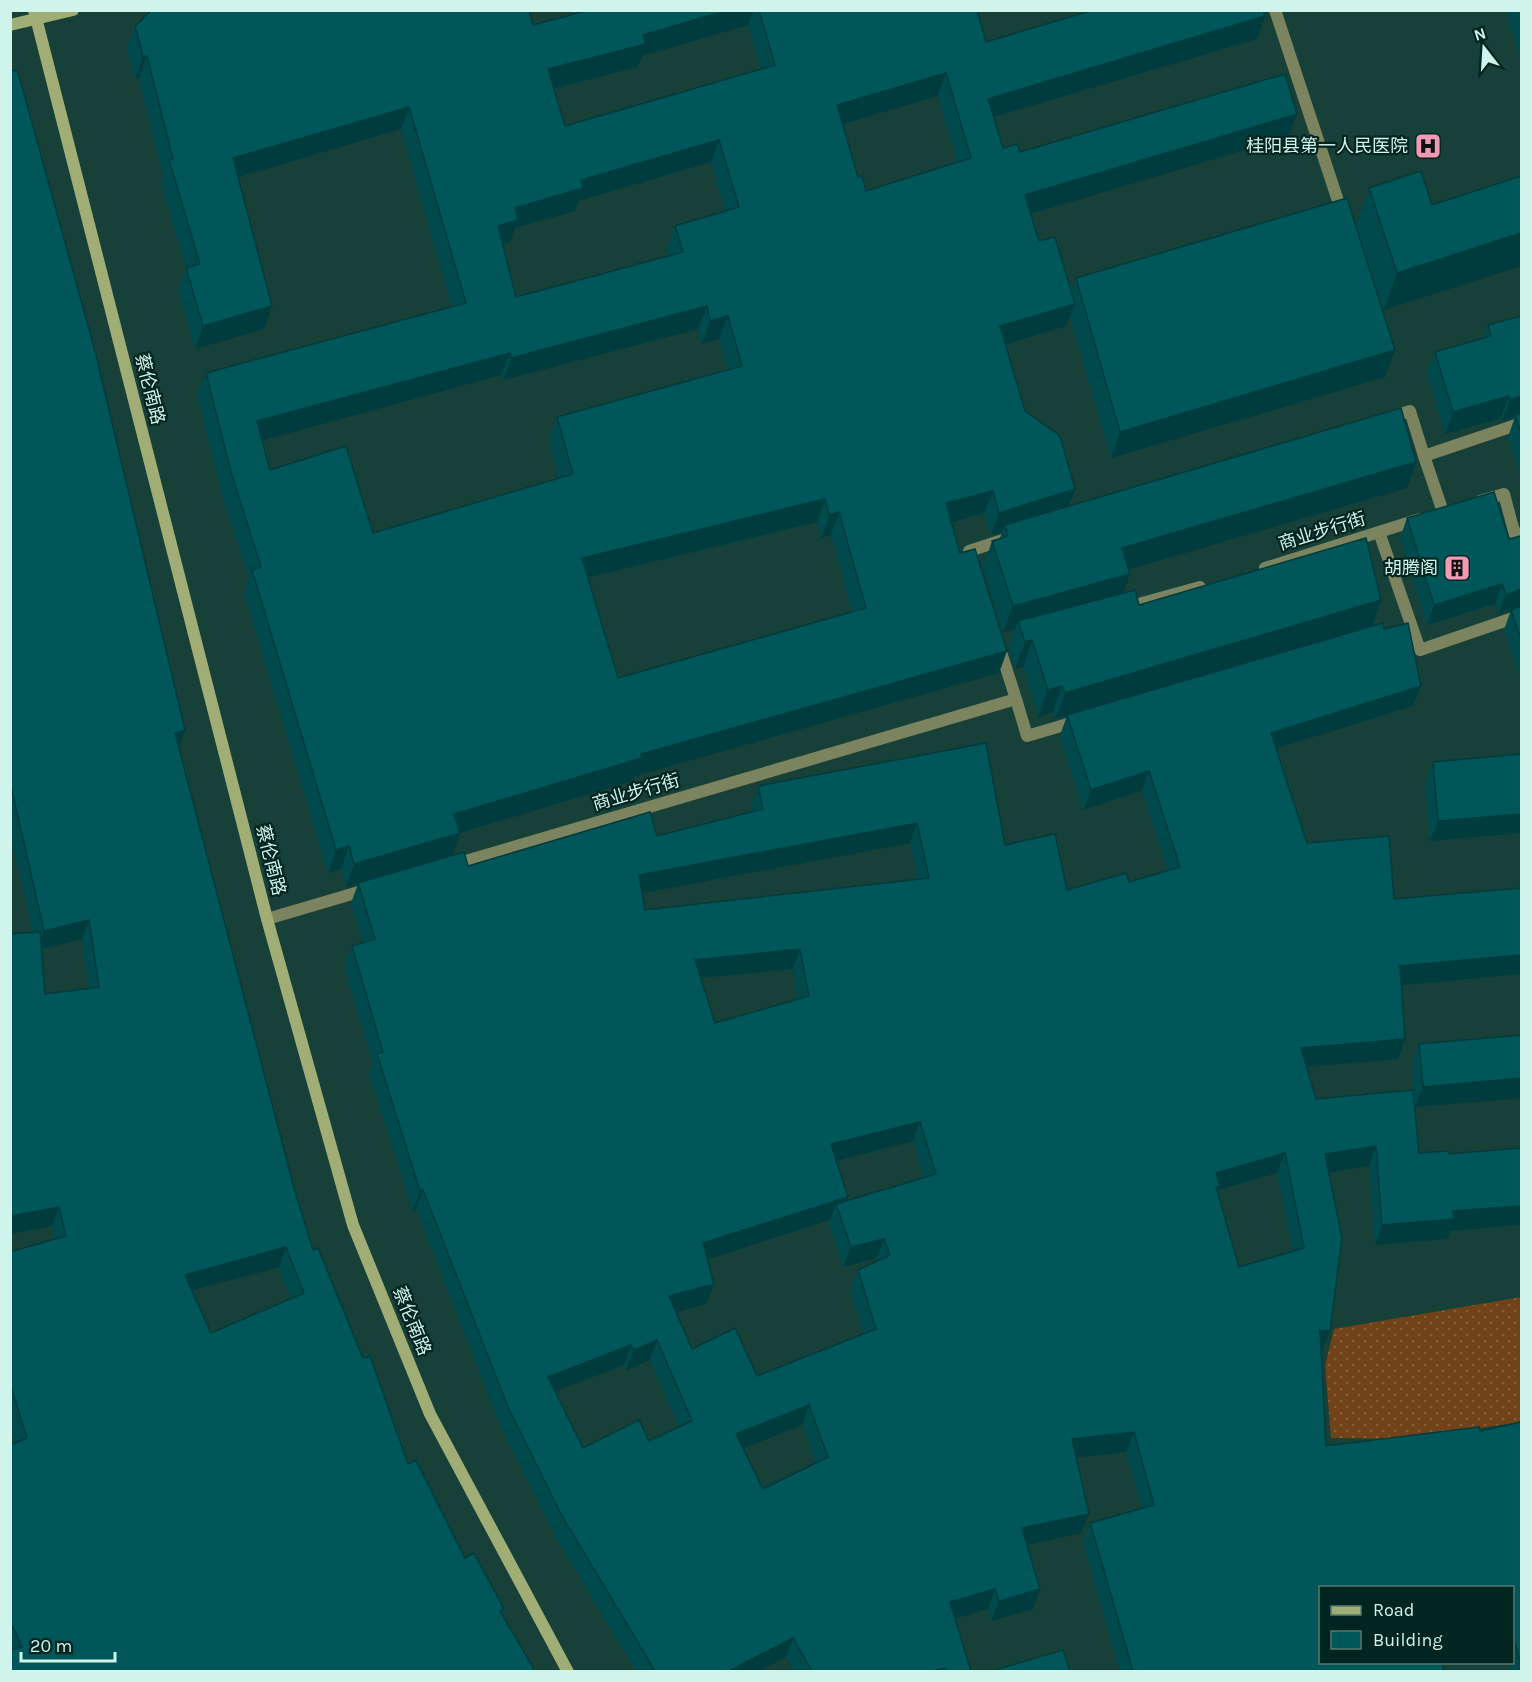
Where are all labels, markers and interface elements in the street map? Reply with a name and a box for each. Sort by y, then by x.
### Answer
north arrow [1454,18,1514,78]
text: N [1471,23,1488,45]
hospital icon: 桂阳县第一人民医院 [1413,131,1443,161]
place label: 桂阳县第一人民医院 [1246,135,1408,157]
street label: 蔡伦南路 [131,351,169,427]
street label: 商业步行街 [1276,507,1368,555]
building icon: 胡腾阁 [1442,553,1472,583]
place label: 胡腾阁 [1384,557,1438,579]
street label: 商业步行街 [590,769,682,815]
street label: 蔡伦南路 [252,822,290,898]
street label: 蔡伦南路 [388,1284,436,1358]
legend [1319,1586,1514,1664]
text: Road [1373,1599,1414,1621]
scale bar [21,1625,116,1663]
text: Building [1373,1629,1443,1651]
text: 20 m [30,1635,72,1657]

